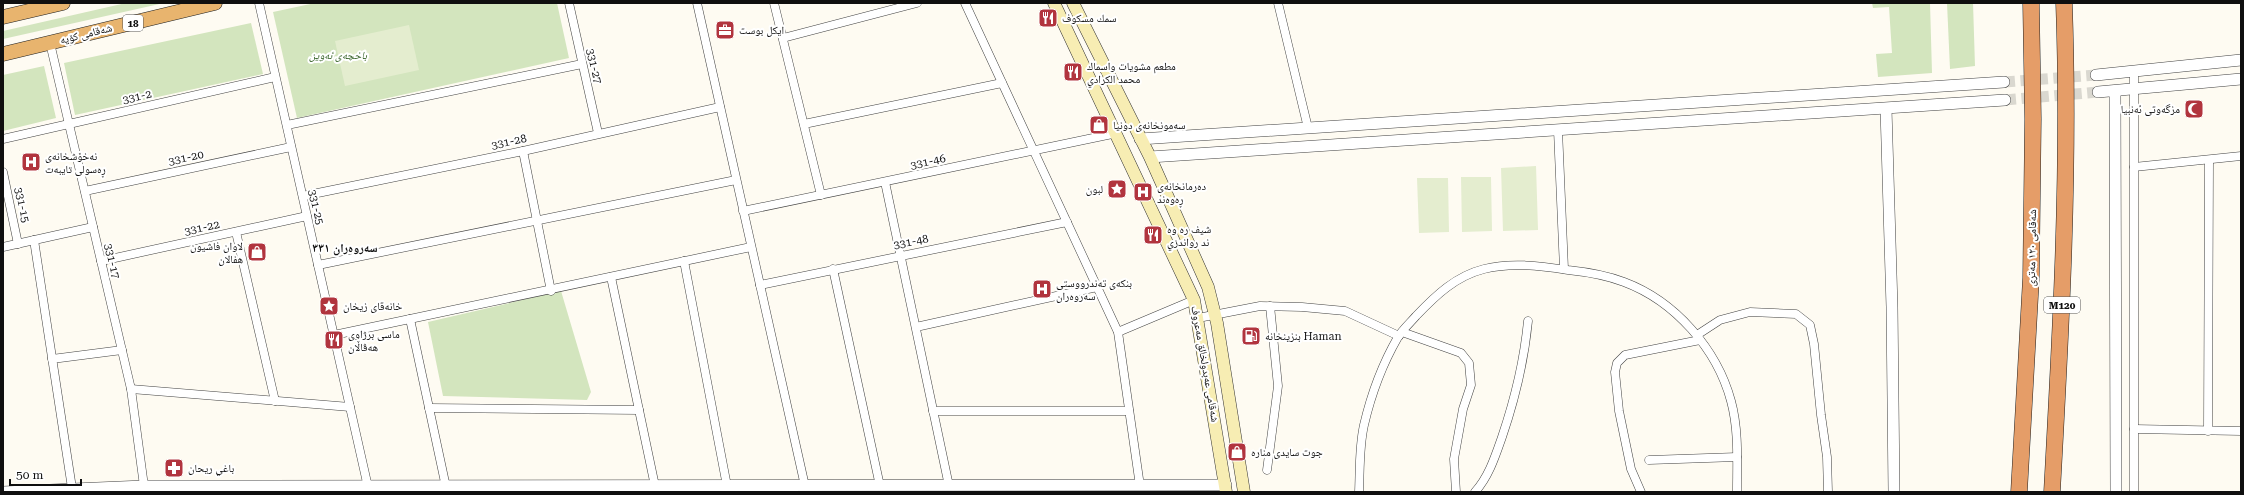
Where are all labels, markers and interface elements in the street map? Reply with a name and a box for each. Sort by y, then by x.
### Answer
restaurant icon: سمك مسكوف [1037,7,1059,29]
place label: سمك مسكوف [1062,12,1117,25]
road number: 18 [123,15,143,31]
office icon: ايكل بوست [714,19,736,41]
street label: شەقامی کۆیە [59,21,113,47]
place label: ايكل بوست [739,24,784,37]
street label: 331-27 [584,47,604,85]
park label: باخچەی ئەوین [309,49,368,62]
place label: مطعم مشويات واسماك محمد الكرادي [1087,60,1176,87]
restaurant icon: مطعم مشويات واسماك محمد الكرادي [1062,61,1084,83]
street label: 331-2 [121,87,153,107]
mosque icon: مزگەوتی ئەنبیا [2183,98,2205,120]
place label: مزگەوتی ئەنبیا [2121,103,2180,116]
shop icon: سەمونخانەی دونیا [1088,114,1110,136]
place label: سەمونخانەی دونیا [1113,119,1186,132]
street label: 331-28 [490,132,528,152]
street label: 331-20 [167,148,205,168]
place label: نەخۆشخانەی ڕەسولی تایبەت [45,150,106,178]
hospital icon: نەخۆشخانەی ڕەسولی تایبەت [20,151,42,173]
street label: 331-46 [909,152,947,172]
place icon: لبون [1106,178,1128,200]
place label: دەرمانخانەی ڕەوەند [1157,180,1206,208]
hospital icon: دەرمانخانەی ڕەوەند [1132,181,1154,203]
place label: لبون [1086,183,1103,196]
street label: 331-15 [12,186,32,224]
street label: 331-25 [306,188,326,226]
street label: شەقامی ١٢٠ مەتری [2025,209,2039,287]
street label: 331-22 [183,218,221,238]
place label: شيف ره وه ند رواندزي [1167,223,1211,250]
restaurant icon: شيف ره وه ند رواندزي [1142,224,1164,246]
street label: 331-48 [892,232,930,252]
place label: لاوان فاشيون هفالان [190,240,243,266]
shop icon: لاوان فاشيون هفالان [246,241,268,263]
district label: سەروەران ٣٣١ [312,241,378,256]
street label: 331-17 [102,242,122,280]
place label: بنکەی تەندرووستی سەروەران [1056,277,1132,303]
hospital icon: بنکەی تەندرووستی سەروەران [1031,278,1053,300]
place icon: خانەقای زیخان [318,295,340,317]
road number: M120 [2044,297,2080,313]
place label: خانەقای زیخان [343,300,402,313]
street label: شەقامی عەبدولخالق مەعروف [1188,305,1222,423]
fuel station icon: بنزینخانە Haman [1240,325,1262,347]
place label: ماسی برژاوی هەڤاڵان [348,328,400,354]
restaurant icon: ماسی برژاوی هەڤاڵان [323,329,345,351]
place label: بنزینخانە Haman [1265,330,1342,343]
shop icon: جوت سايدى مناره [1226,441,1248,463]
place label: جوت سايدى مناره [1251,446,1323,459]
pharmacy icon: باغي ريحان [163,457,185,479]
scale bar [10,461,81,487]
place label: باغي ريحان [188,462,234,476]
text: 50 m [16,468,43,482]

